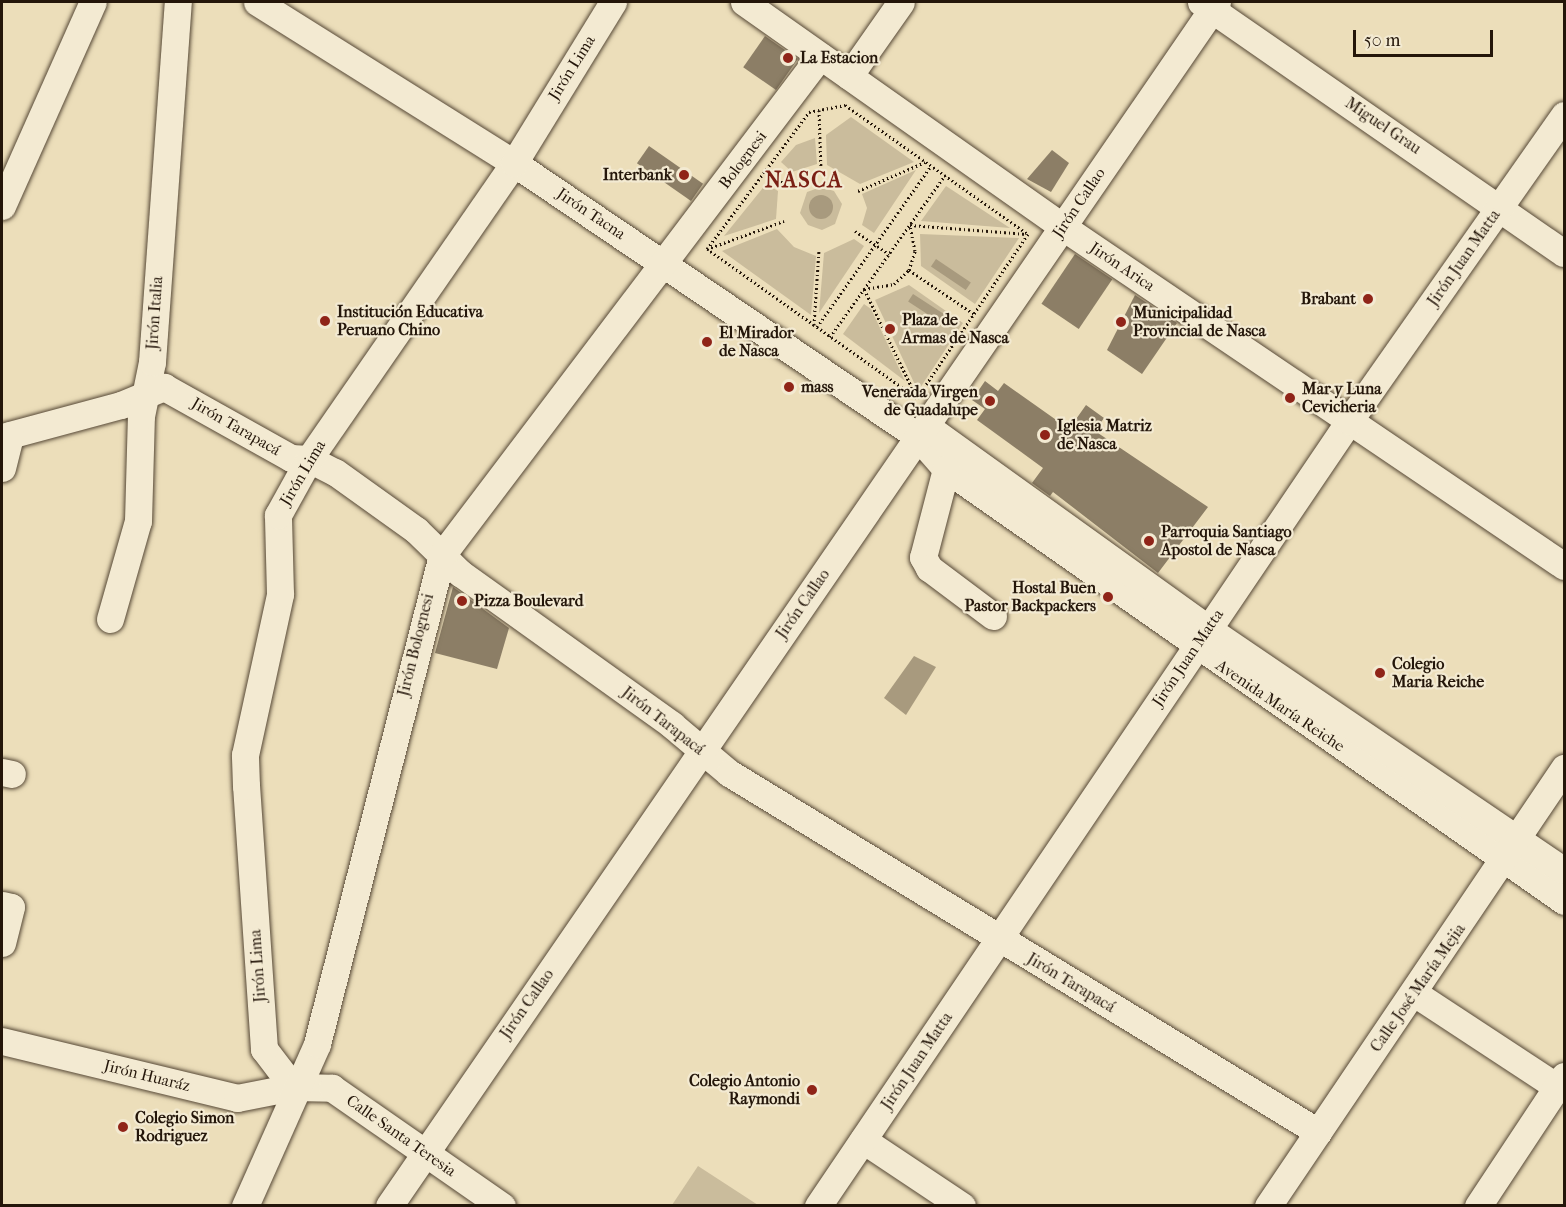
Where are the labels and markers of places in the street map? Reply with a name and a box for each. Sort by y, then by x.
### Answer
place label: La Estacion [800,48,878,68]
marker: La Estacion [781,51,795,65]
place label: Interbank [603,165,672,185]
marker: Interbank [677,168,691,182]
place label: Brabant [1301,289,1356,309]
marker: Brabant [1361,292,1375,306]
place label: Institución Educativa Peruano Chino [337,302,483,340]
place label: Municipalidad Provincial de Nasca [1133,303,1266,341]
place label: Plaza de Armas de Nasca [902,310,1009,348]
marker: Institución Educativa Peruano Chino [318,314,332,328]
marker: Municipalidad Provincial de Nasca [1114,315,1128,329]
marker: Plaza de Armas de Nasca [883,322,897,336]
place label: El Mirador de Nasca [719,323,794,361]
marker: El Mirador de Nasca [700,335,714,349]
place label: mass [801,377,834,397]
place label: Mar y Luna Cevicheria [1302,379,1382,417]
marker: mass [782,380,796,394]
place label: Venerada Virgen de Guadalupe [862,382,978,420]
marker: Mar y Luna Cevicheria [1283,391,1297,405]
marker: Venerada Virgen de Guadalupe [983,394,997,408]
place label: Iglesia Matriz de Nasca [1057,416,1152,454]
marker: Iglesia Matriz de Nasca [1038,428,1052,442]
place label: Parroquia Santiago Apostol de Nasca [1161,522,1292,560]
marker: Parroquia Santiago Apostol de Nasca [1142,534,1156,548]
place label: Hostal Buen Pastor Backpackers [964,578,1096,616]
marker: Hostal Buen Pastor Backpackers [1101,590,1115,604]
place label: Pizza Boulevard [474,591,583,611]
marker: Pizza Boulevard [455,594,469,608]
place label: Colegio Maria Reiche [1392,654,1484,692]
marker: Colegio Maria Reiche [1373,666,1387,680]
place label: Colegio Antonio Raymondi [689,1071,800,1109]
marker: Colegio Antonio Raymondi [805,1083,819,1097]
place label: Colegio Simon Rodriguez [135,1108,234,1146]
marker: Colegio Simon Rodriguez [116,1120,130,1134]

